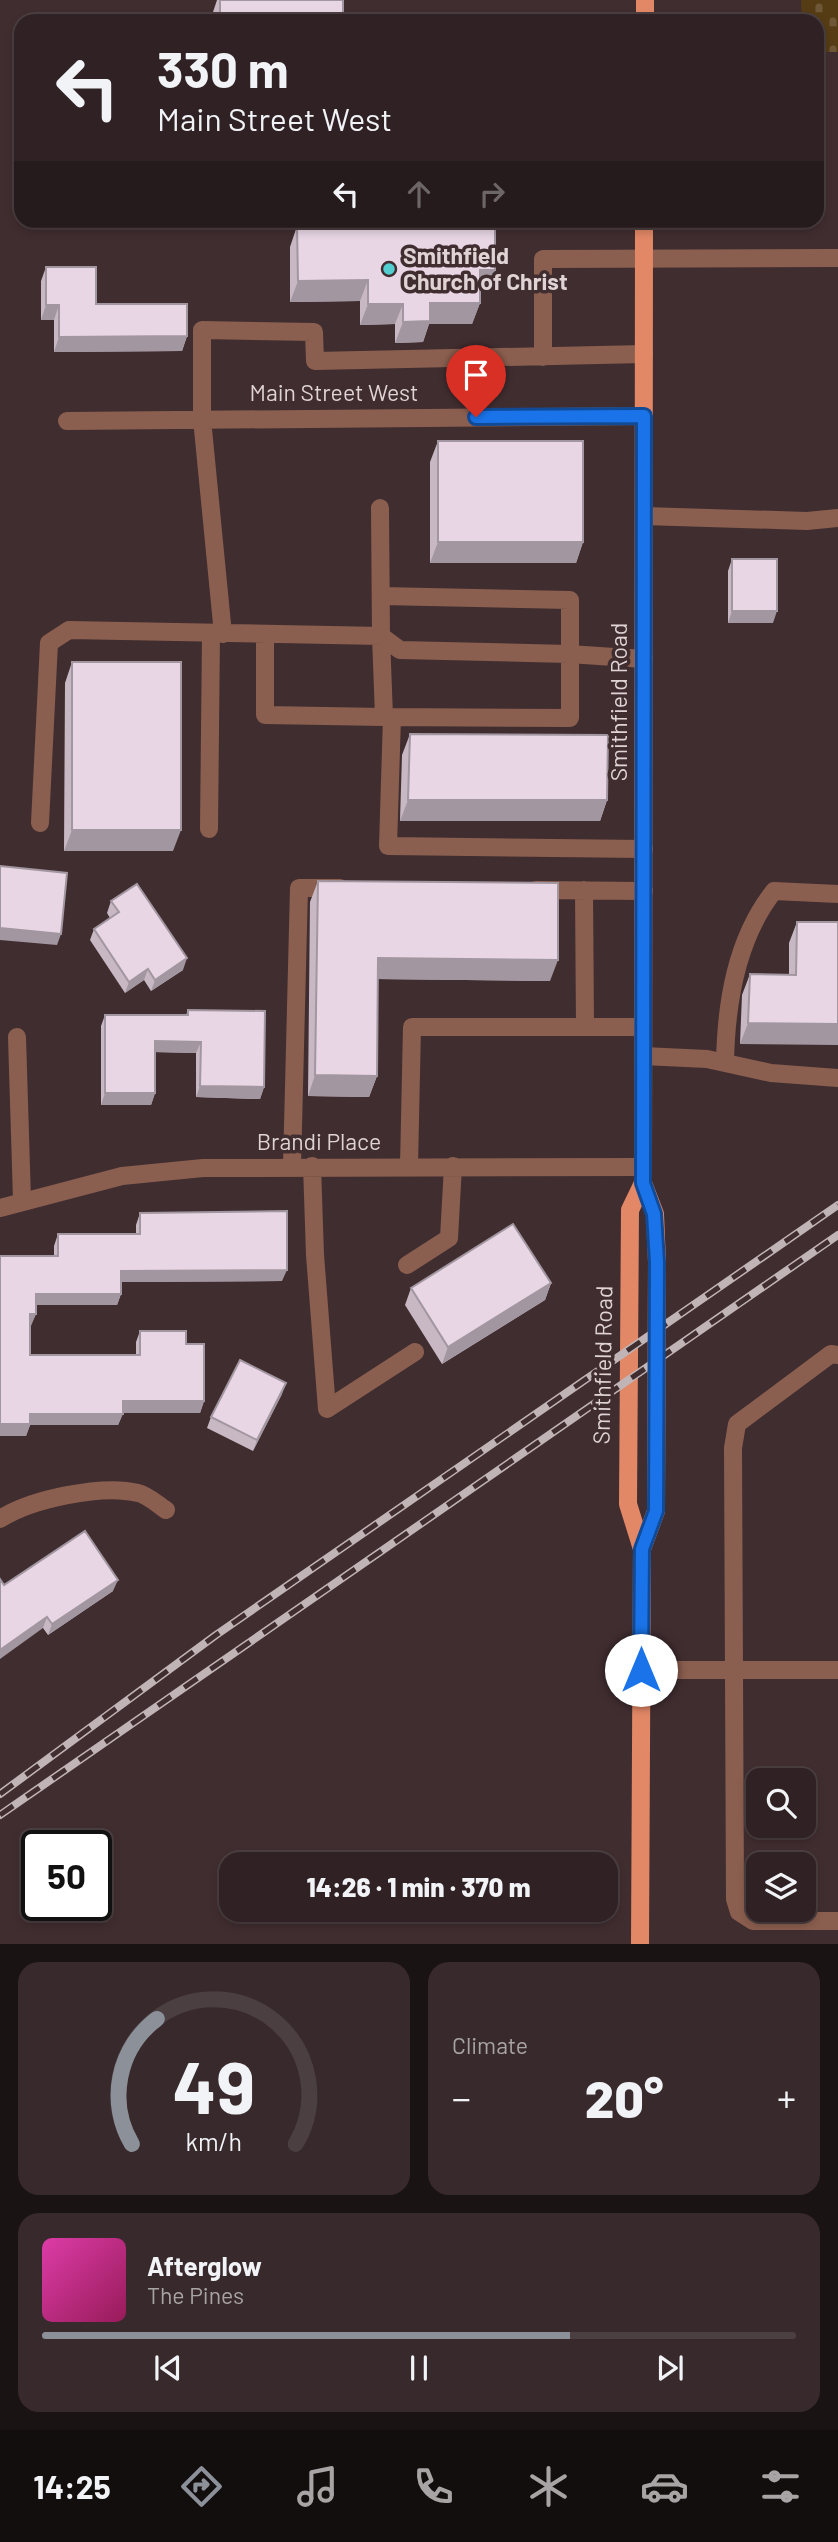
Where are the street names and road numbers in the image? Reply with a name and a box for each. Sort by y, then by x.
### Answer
street label: Main Street West [250,378,418,406]
street label: Smithfield Road [604,623,632,781]
street label: Brandi Place [257,1127,381,1155]
street label: Smithfield Road [587,1285,617,1445]

